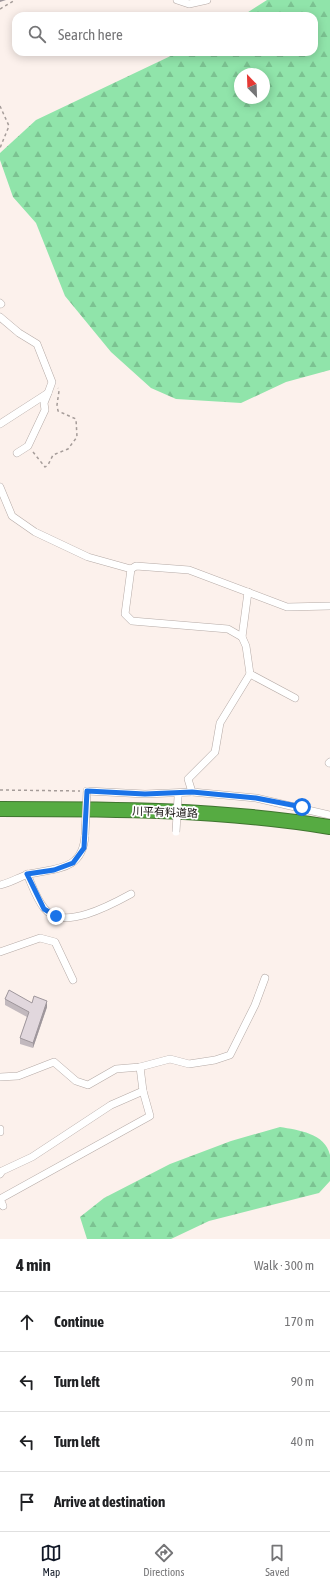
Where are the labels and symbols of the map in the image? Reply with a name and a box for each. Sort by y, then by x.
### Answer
north arrow [234,68,270,104]
route start [293,798,311,816]
street label: 川平有料道路 [132,805,198,819]
route end [47,907,65,925]

